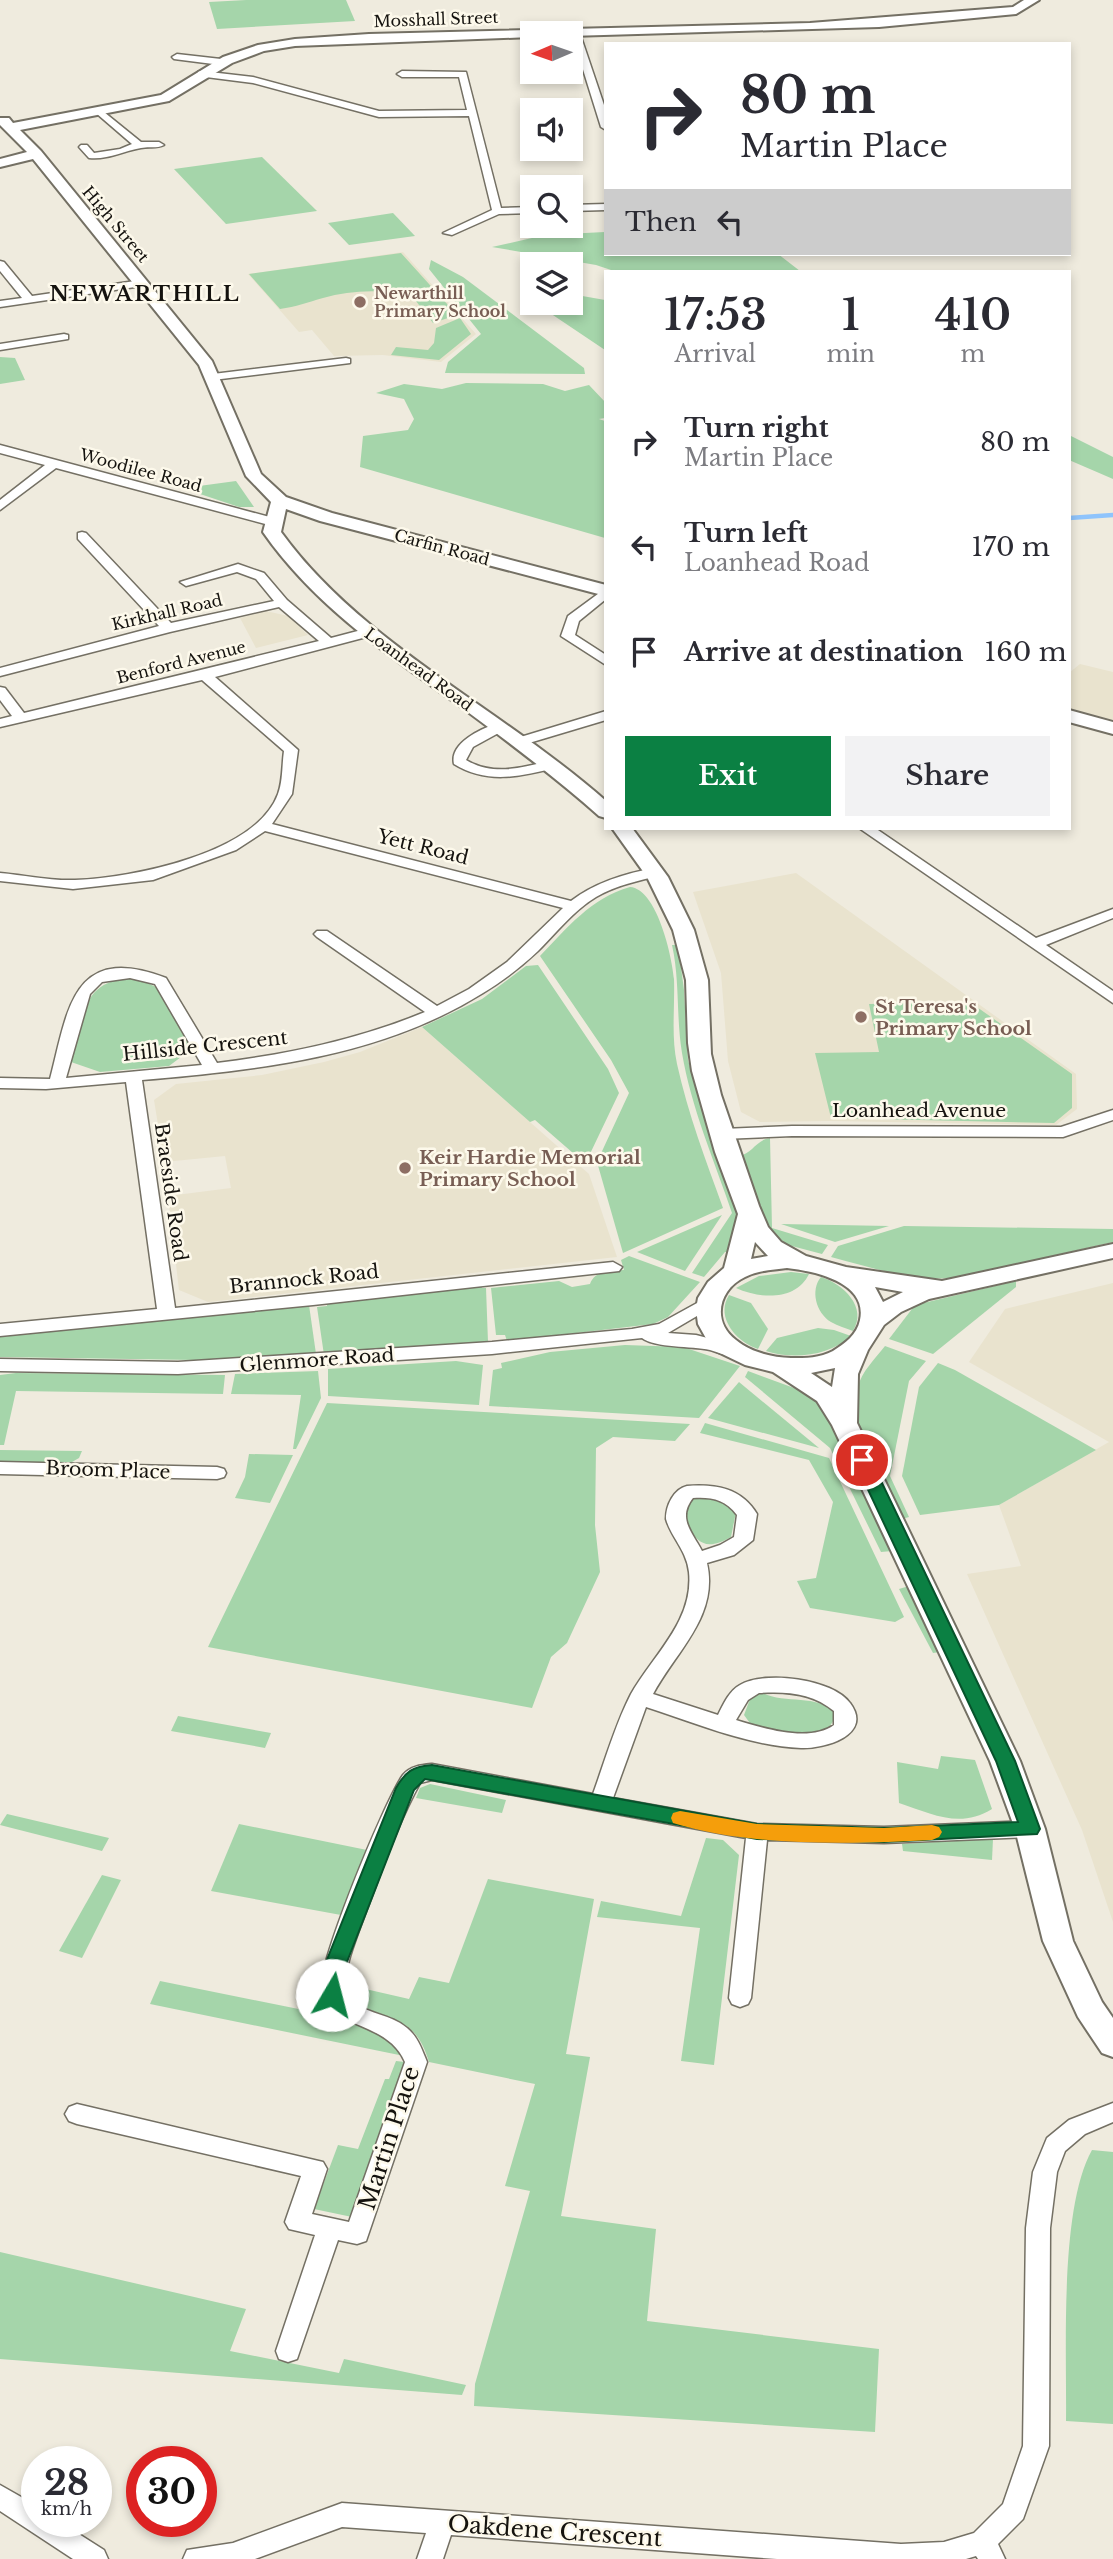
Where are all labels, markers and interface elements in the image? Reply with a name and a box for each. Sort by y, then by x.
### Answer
street label: Mosshall Street [373,7,499,31]
north arrow [520,21,583,84]
map controls [520,21,583,315]
text: 80 m [740,65,875,126]
icon: right [625,70,716,161]
button: sound [520,98,583,161]
text: Martin Place [740,126,948,166]
button: search [520,175,583,238]
street label: High Street [78,182,154,266]
icon: left [711,203,749,241]
text: Then [625,206,697,238]
button: layers [520,252,583,315]
district label: NEWARTHILL [49,281,241,307]
place label: Newarthill Primary School [374,283,506,321]
text: 17:53 [664,289,767,341]
text: 1 [842,289,860,341]
text: 410 [935,289,1011,341]
marker: Newarthill Primary School [352,294,368,310]
text: Arrival [675,340,756,368]
text: min [827,340,875,368]
text: m [961,340,985,368]
text: Turn right [684,412,829,444]
icon: right [625,423,663,461]
text: 80 m [980,426,1050,458]
street label: Woodilee Road [77,444,204,496]
text: Martin Place [684,444,833,472]
text: Turn left [684,517,808,549]
street label: Carfin Road [392,525,492,569]
icon: left [625,528,663,566]
text: 170 m [971,531,1050,563]
text: Loanhead Road [684,549,869,577]
street label: Kirkhall Road [110,590,224,634]
street label: Loanhead Road [361,623,477,715]
icon: arrive [625,633,663,671]
street label: Benford Avenue [114,636,248,688]
text: Arrive at destination [684,636,964,668]
text: 160 m [985,636,1067,668]
button: Exit [625,736,831,816]
button: Share [845,736,1050,816]
street label: Yett Road [374,824,471,869]
place label: St Teresa's Primary School [875,995,1032,1040]
marker: St Teresa's Primary School [853,1009,869,1025]
street label: Hillside Crescent [121,1026,289,1066]
street label: Loanhead Avenue [832,1099,1006,1122]
street label: Braeside Road [150,1121,192,1263]
place label: Keir Hardie Memorial Primary School [419,1146,641,1191]
marker: Keir Hardie Memorial Primary School [397,1160,413,1176]
street label: Brannock Road [228,1260,380,1298]
street label: Glenmore Road [239,1343,395,1377]
pin [832,1430,892,1490]
icon: arrive [843,1441,881,1479]
street label: Broom Place [45,1456,171,1484]
position arrow [295,1958,369,2032]
street label: Martin Place [353,2063,425,2213]
speed limit sign: 30 [126,2446,217,2537]
text: 28 [44,2461,89,2504]
text: km/h [41,2498,92,2520]
street label: Oakdene Crescent [447,2510,663,2552]

